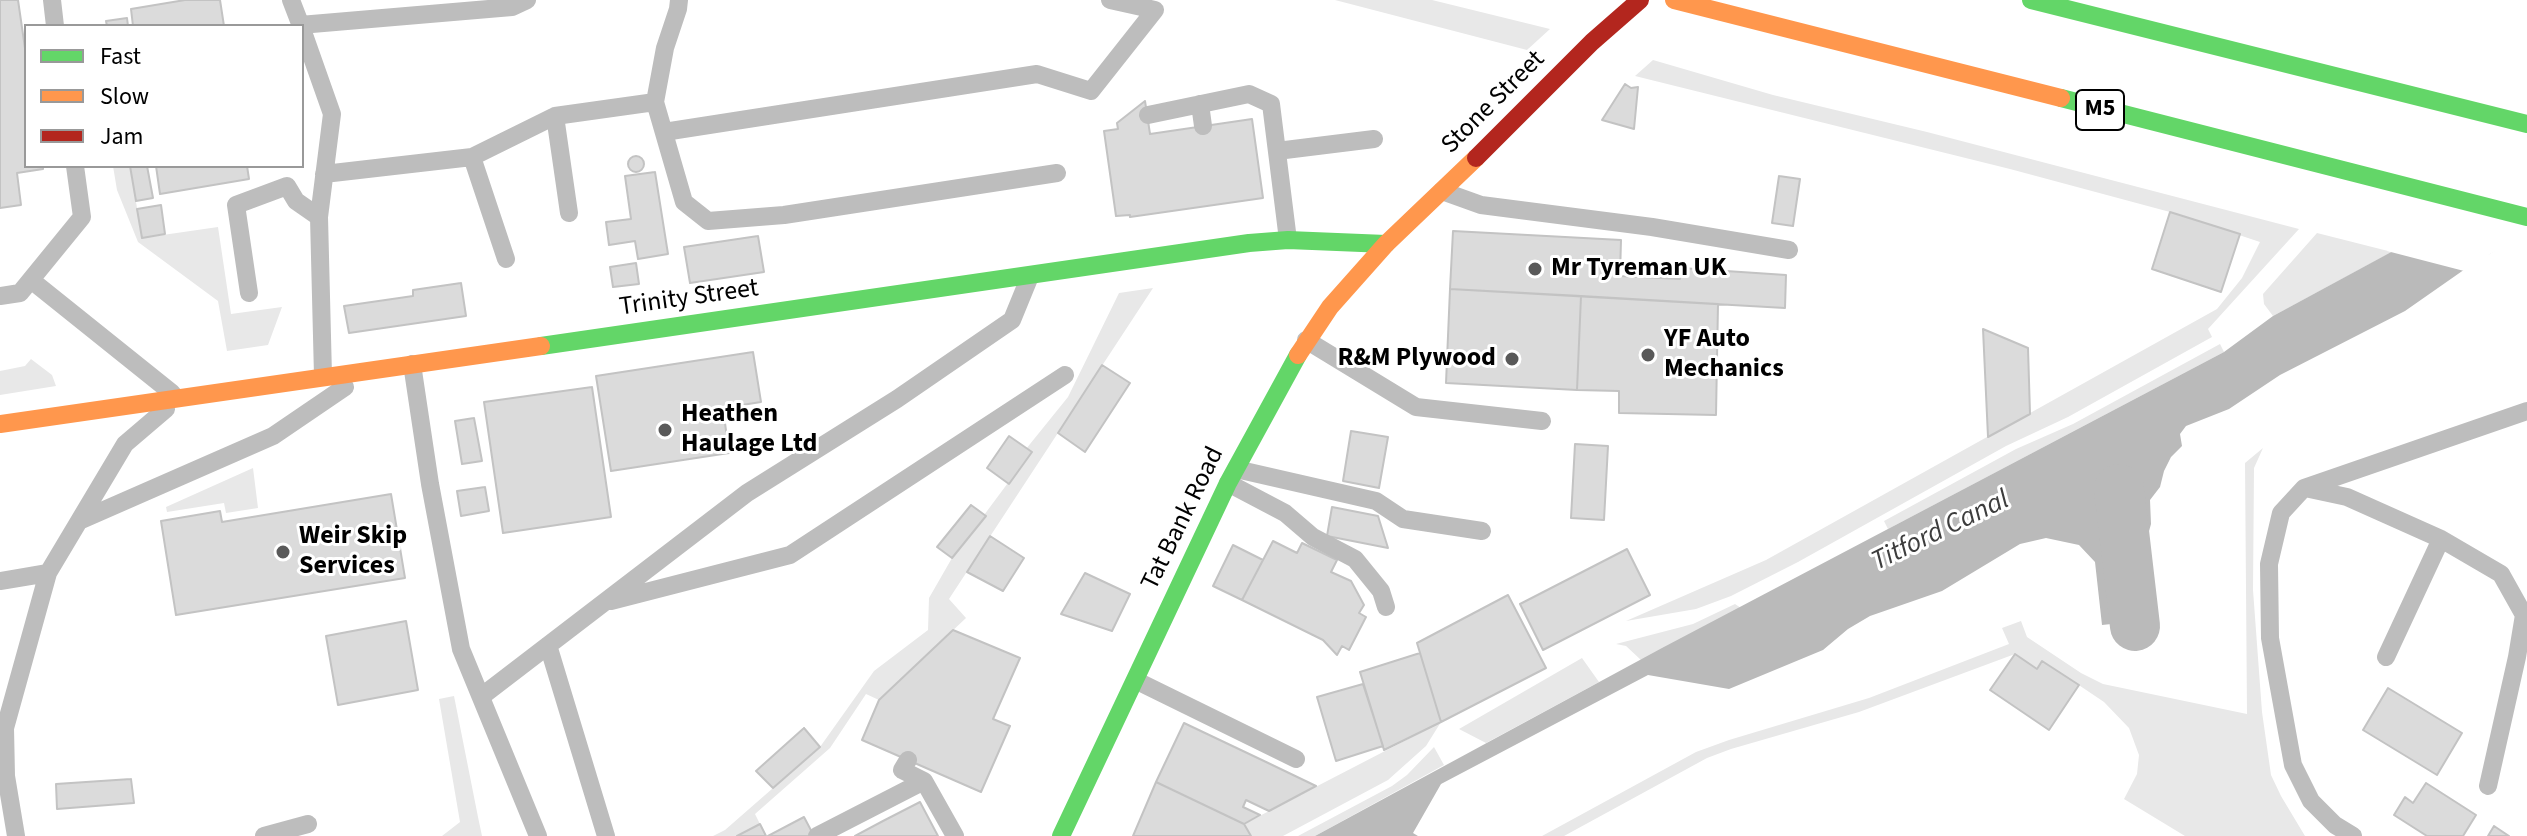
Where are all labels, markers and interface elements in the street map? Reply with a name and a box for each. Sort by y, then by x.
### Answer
legend [24,24,304,168]
text: Fast [100,39,141,74]
street label: Stone Street [1436,45,1552,161]
text: Slow [100,79,149,114]
road number: M5 [2076,90,2124,130]
text: Jam [100,119,144,154]
place label: Mr Tyreman UK [1551,253,1727,285]
marker: Mr Tyreman UK [1526,260,1544,278]
street label: Trinity Street [617,274,761,324]
place label: YF Auto Mechanics [1664,324,1784,386]
place label: R&M Plywood [1338,343,1496,375]
marker: YF Auto Mechanics [1639,346,1657,364]
marker: R&M Plywood [1503,350,1521,368]
place label: Heathen Haulage Ltd [681,399,817,460]
marker: Heathen Haulage Ltd [656,421,674,439]
street label: Tat Bank Road [1136,442,1232,596]
water label: Titford Canal [1867,484,2015,580]
place label: Weir Skip Services [299,521,407,582]
marker: Weir Skip Services [274,543,292,561]

